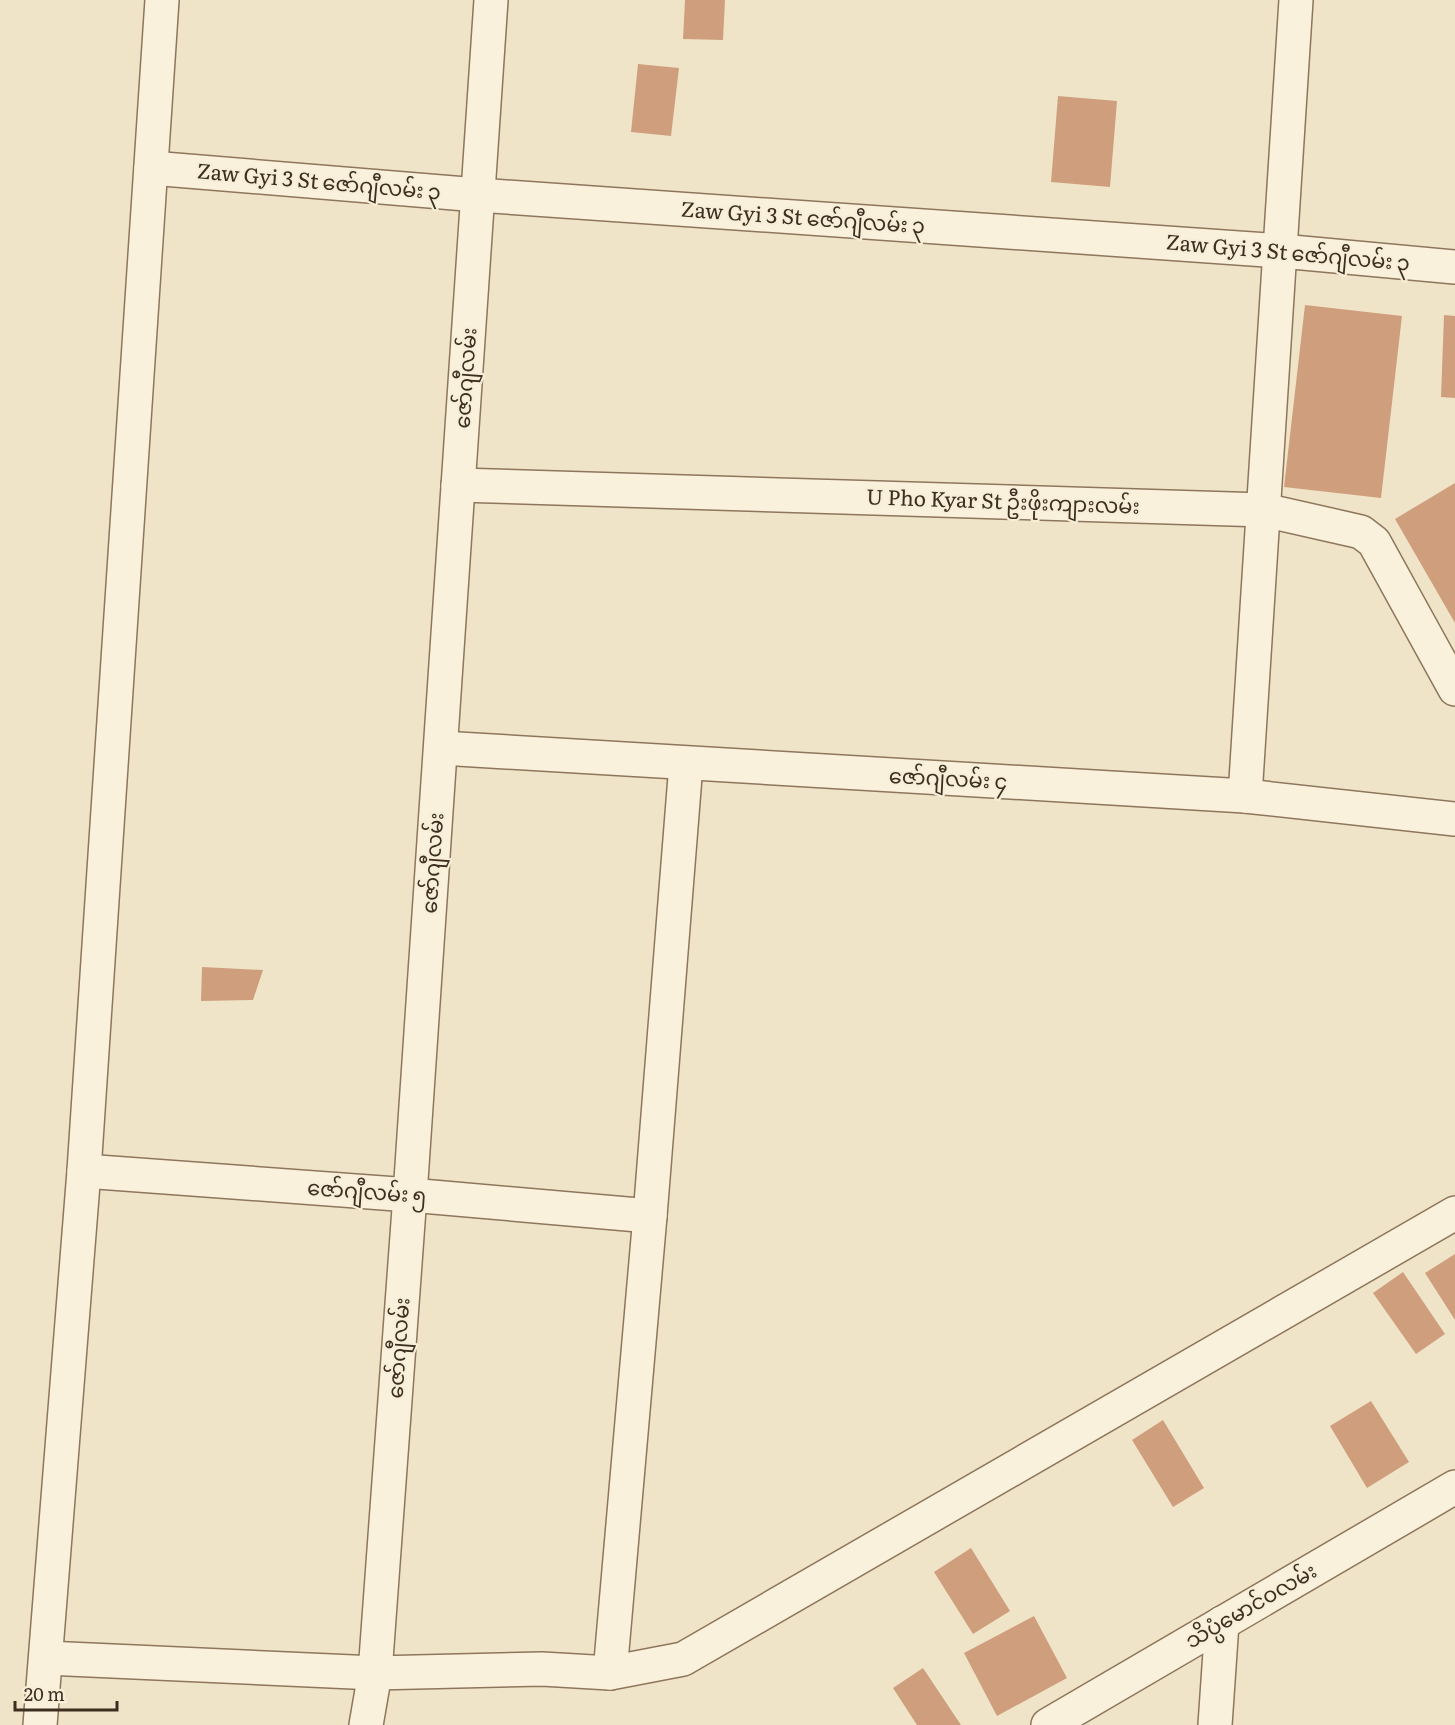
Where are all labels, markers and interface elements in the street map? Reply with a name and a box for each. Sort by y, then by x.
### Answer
street label: Zaw Gyi 3 St ဇော်ဂျီလမ်း ၃ [196,153,442,211]
street label: Zaw Gyi 3 St ဇော်ဂျီလမ်း ၃ [680,192,926,244]
street label: Zaw Gyi 3 St ဇော်ဂျီလမ်း ၃ [1165,224,1411,282]
street label: ဇော်ဂျီလမ်း [445,326,487,430]
street label: U Pho Kyar St ဦးဖိုးကျားလမ်း [866,479,1140,525]
street label: ဇော်ဂျီလမ်း ၄ [888,758,1008,800]
street label: ဇော်ဂျီလမ်း [412,811,454,915]
street label: ဇော်ဂျီလမ်း ၅ [306,1170,428,1214]
street label: ဇော်ဂျီလမ်း [378,1296,420,1400]
street label: သိပ္ပံမောင်ဝလမ်း [1178,1554,1324,1658]
scale bar [15,1674,117,1712]
text: 20 m [24,1680,65,1707]

